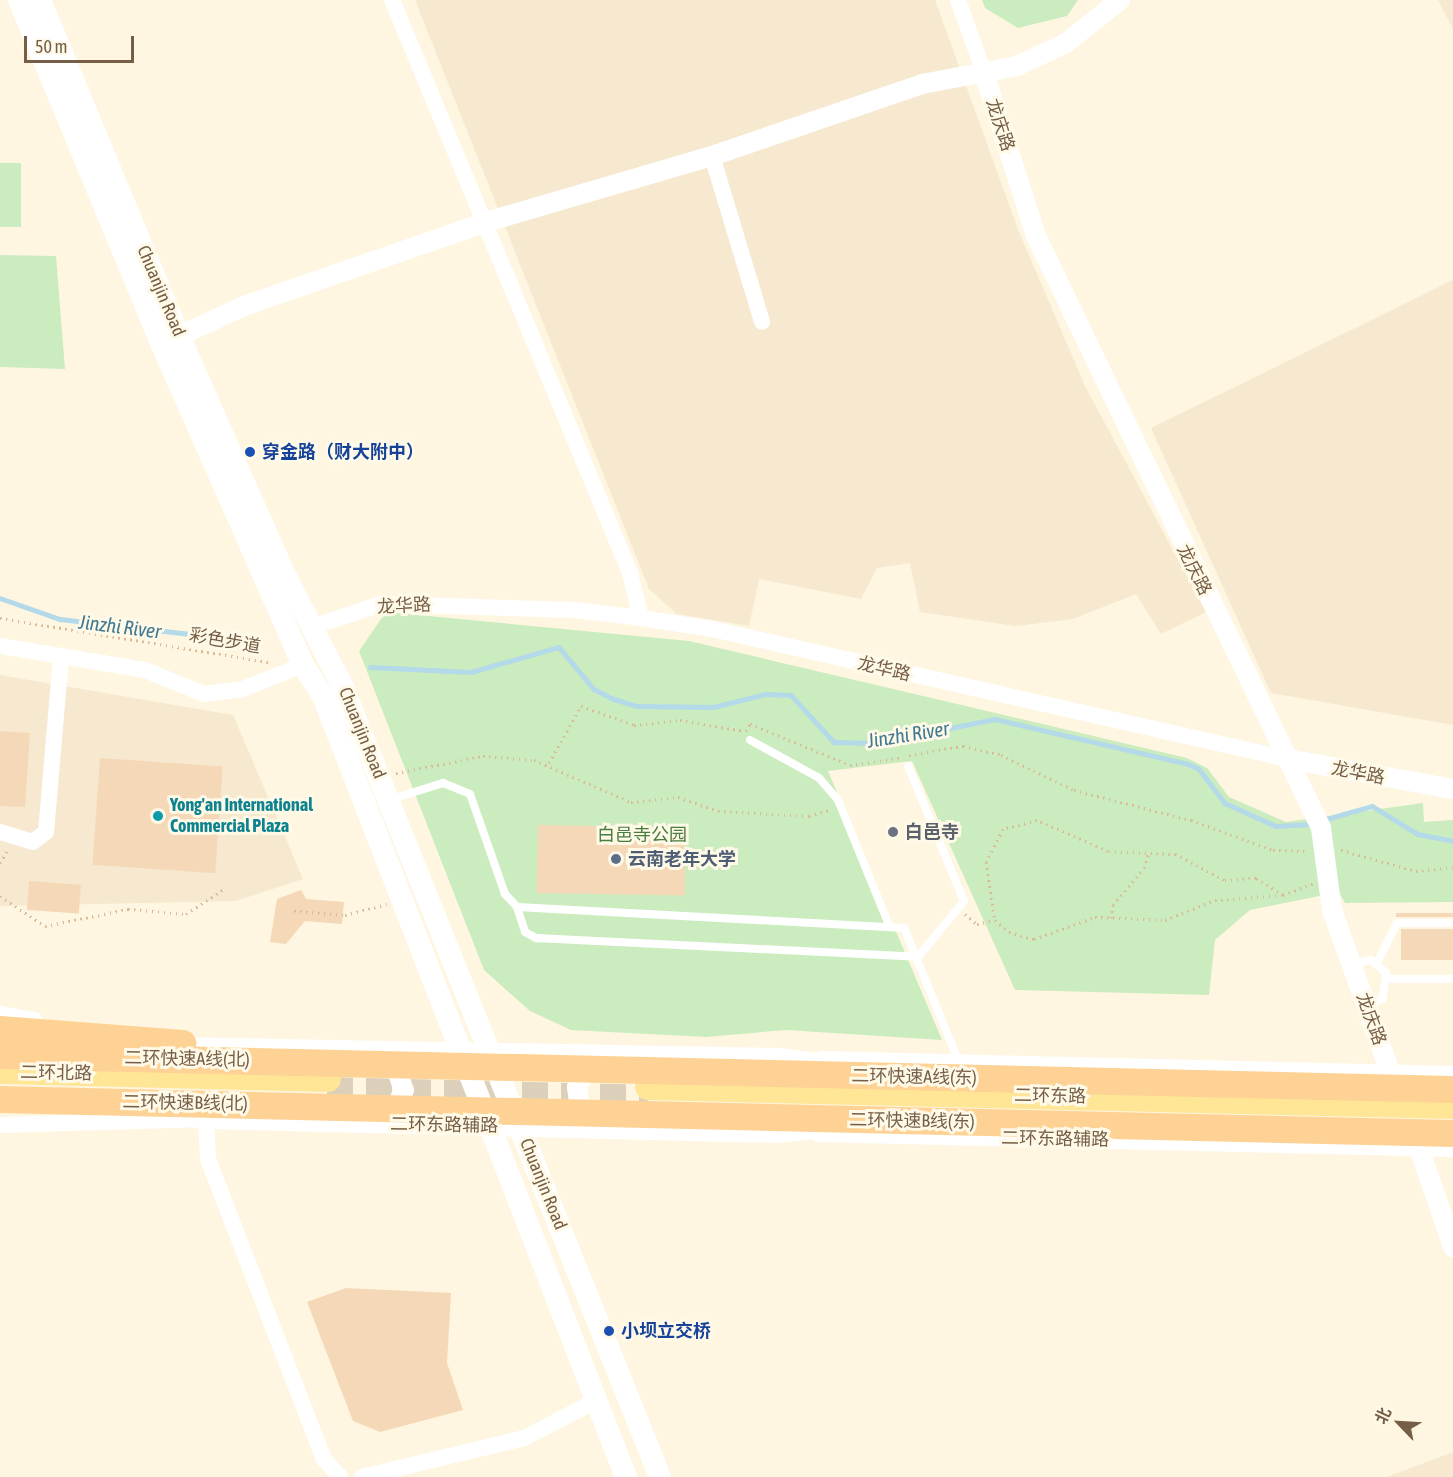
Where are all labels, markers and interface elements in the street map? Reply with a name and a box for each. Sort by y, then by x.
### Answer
scale bar [27,24,136,62]
text: 50 m [35,36,67,57]
street label: 龙庆路 [981,96,1019,154]
street label: Chuanjin Road [132,242,190,340]
place label: 穿金路（财大附中） [262,441,424,463]
marker: 穿金路（财大附中） [243,445,257,459]
street label: 龙庆路 [1172,541,1216,599]
street label: 龙华路 [376,594,432,618]
water label: Jinzhi River [78,609,162,643]
street label: 彩色步道 [188,624,262,658]
street label: 龙华路 [855,652,913,686]
street label: Chuanjin Road [334,684,390,782]
water label: Jinzhi River [865,716,951,752]
street label: 龙华路 [1329,757,1387,789]
place label: Yong'an International Commercial Plaza [170,795,313,838]
marker: Yong'an International Commercial Plaza [151,809,165,823]
place label: 白邑寺 [905,821,959,843]
park label: 白邑寺公园 [597,824,687,846]
marker: 白邑寺 [886,825,900,839]
place label: 云南老年大学 [628,848,736,870]
marker: 云南老年大学 [609,852,623,866]
street label: 龙庆路 [1352,990,1390,1048]
street label: 二环快速A线(北) [124,1047,250,1071]
street label: 二环北路 [20,1062,92,1084]
street label: 二环快速A线(东) [851,1065,977,1089]
street label: 二环东路 [1014,1085,1086,1107]
street label: 二环快速B线(北) [122,1091,248,1115]
street label: 二环快速B线(东) [849,1109,975,1133]
street label: 二环东路辅路 [390,1113,498,1137]
street label: 二环东路辅路 [1001,1127,1109,1151]
street label: Chuanjin Road [515,1135,571,1233]
place label: 小坝立交桥 [621,1320,711,1342]
marker: 小坝立交桥 [602,1324,616,1338]
north arrow [1369,1393,1429,1453]
text: 北 [1371,1404,1394,1426]

